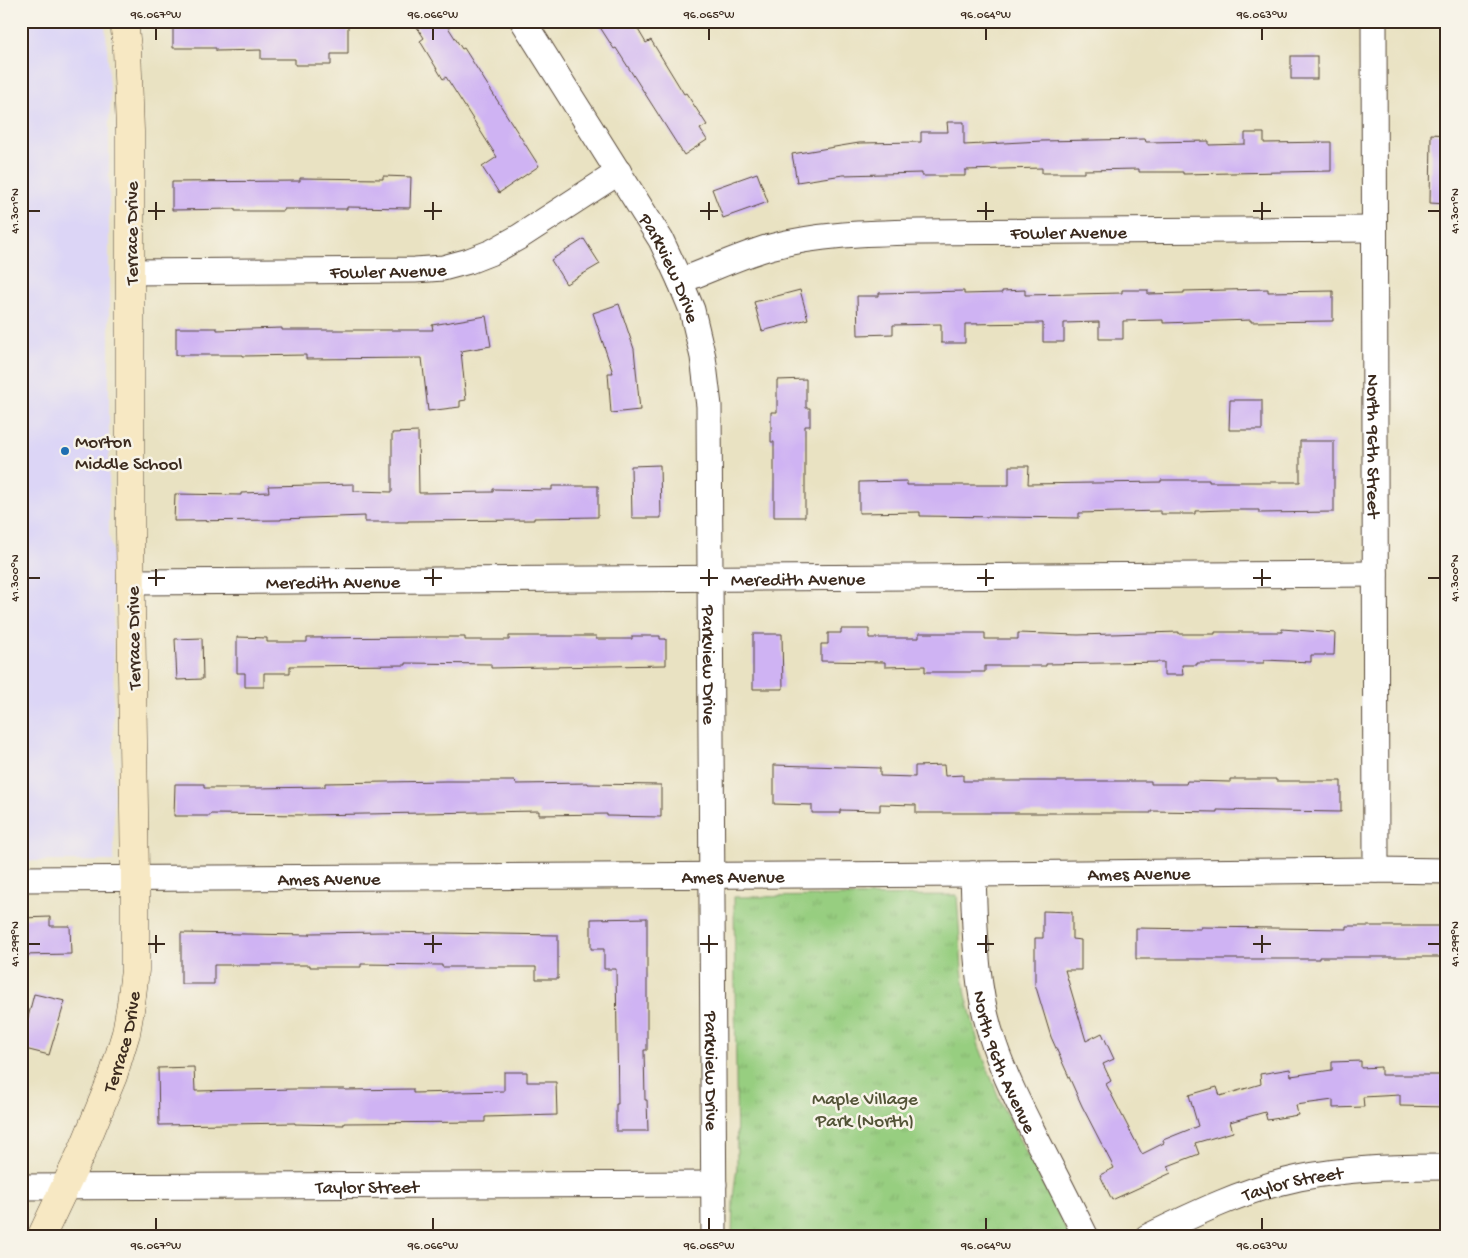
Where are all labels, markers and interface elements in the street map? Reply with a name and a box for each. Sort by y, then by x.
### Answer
text: 96.067°W [130,9,181,23]
text: 96.066°W [407,9,458,23]
text: 96.065°W [683,9,734,23]
text: 96.064°W [960,9,1011,23]
text: 96.063°W [1236,9,1287,23]
street label: Terrace Drive [122,181,145,286]
text: 41.301°N [9,188,23,234]
text: 41.301°N [1449,188,1463,234]
street label: Parkview Drive [632,209,703,325]
street label: Fowler Avenue [1009,223,1127,246]
street label: Fowler Avenue [329,260,448,286]
street label: North 96th Street [1360,374,1383,520]
place label: Morton Middle School [75,432,182,477]
marker: Morton Middle School [59,445,71,457]
text: 41.300°N [9,554,23,602]
text: 41.300°N [1449,554,1463,602]
street label: Meredith Avenue [731,569,866,593]
street label: Meredith Avenue [266,572,401,596]
street label: Terrace Drive [123,586,148,691]
street label: Parkview Drive [695,604,719,725]
street label: Ames Avenue [1087,864,1191,888]
street label: Ames Avenue [681,867,785,891]
street label: Ames Avenue [277,869,381,893]
text: 41.299°N [9,921,23,967]
text: 41.299°N [1449,921,1463,967]
street label: North 96th Avenue [966,989,1040,1138]
street label: Terrace Drive [99,990,147,1098]
street label: Parkview Drive [698,1010,721,1131]
park label: Maple Village Park (North) [812,1089,918,1134]
street label: Taylor Street [1239,1163,1347,1209]
street label: Taylor Street [314,1177,421,1201]
text: 96.067°W [130,1240,181,1254]
text: 96.066°W [407,1240,458,1254]
text: 96.065°W [683,1240,734,1254]
text: 96.064°W [960,1240,1011,1254]
text: 96.063°W [1236,1240,1287,1254]

